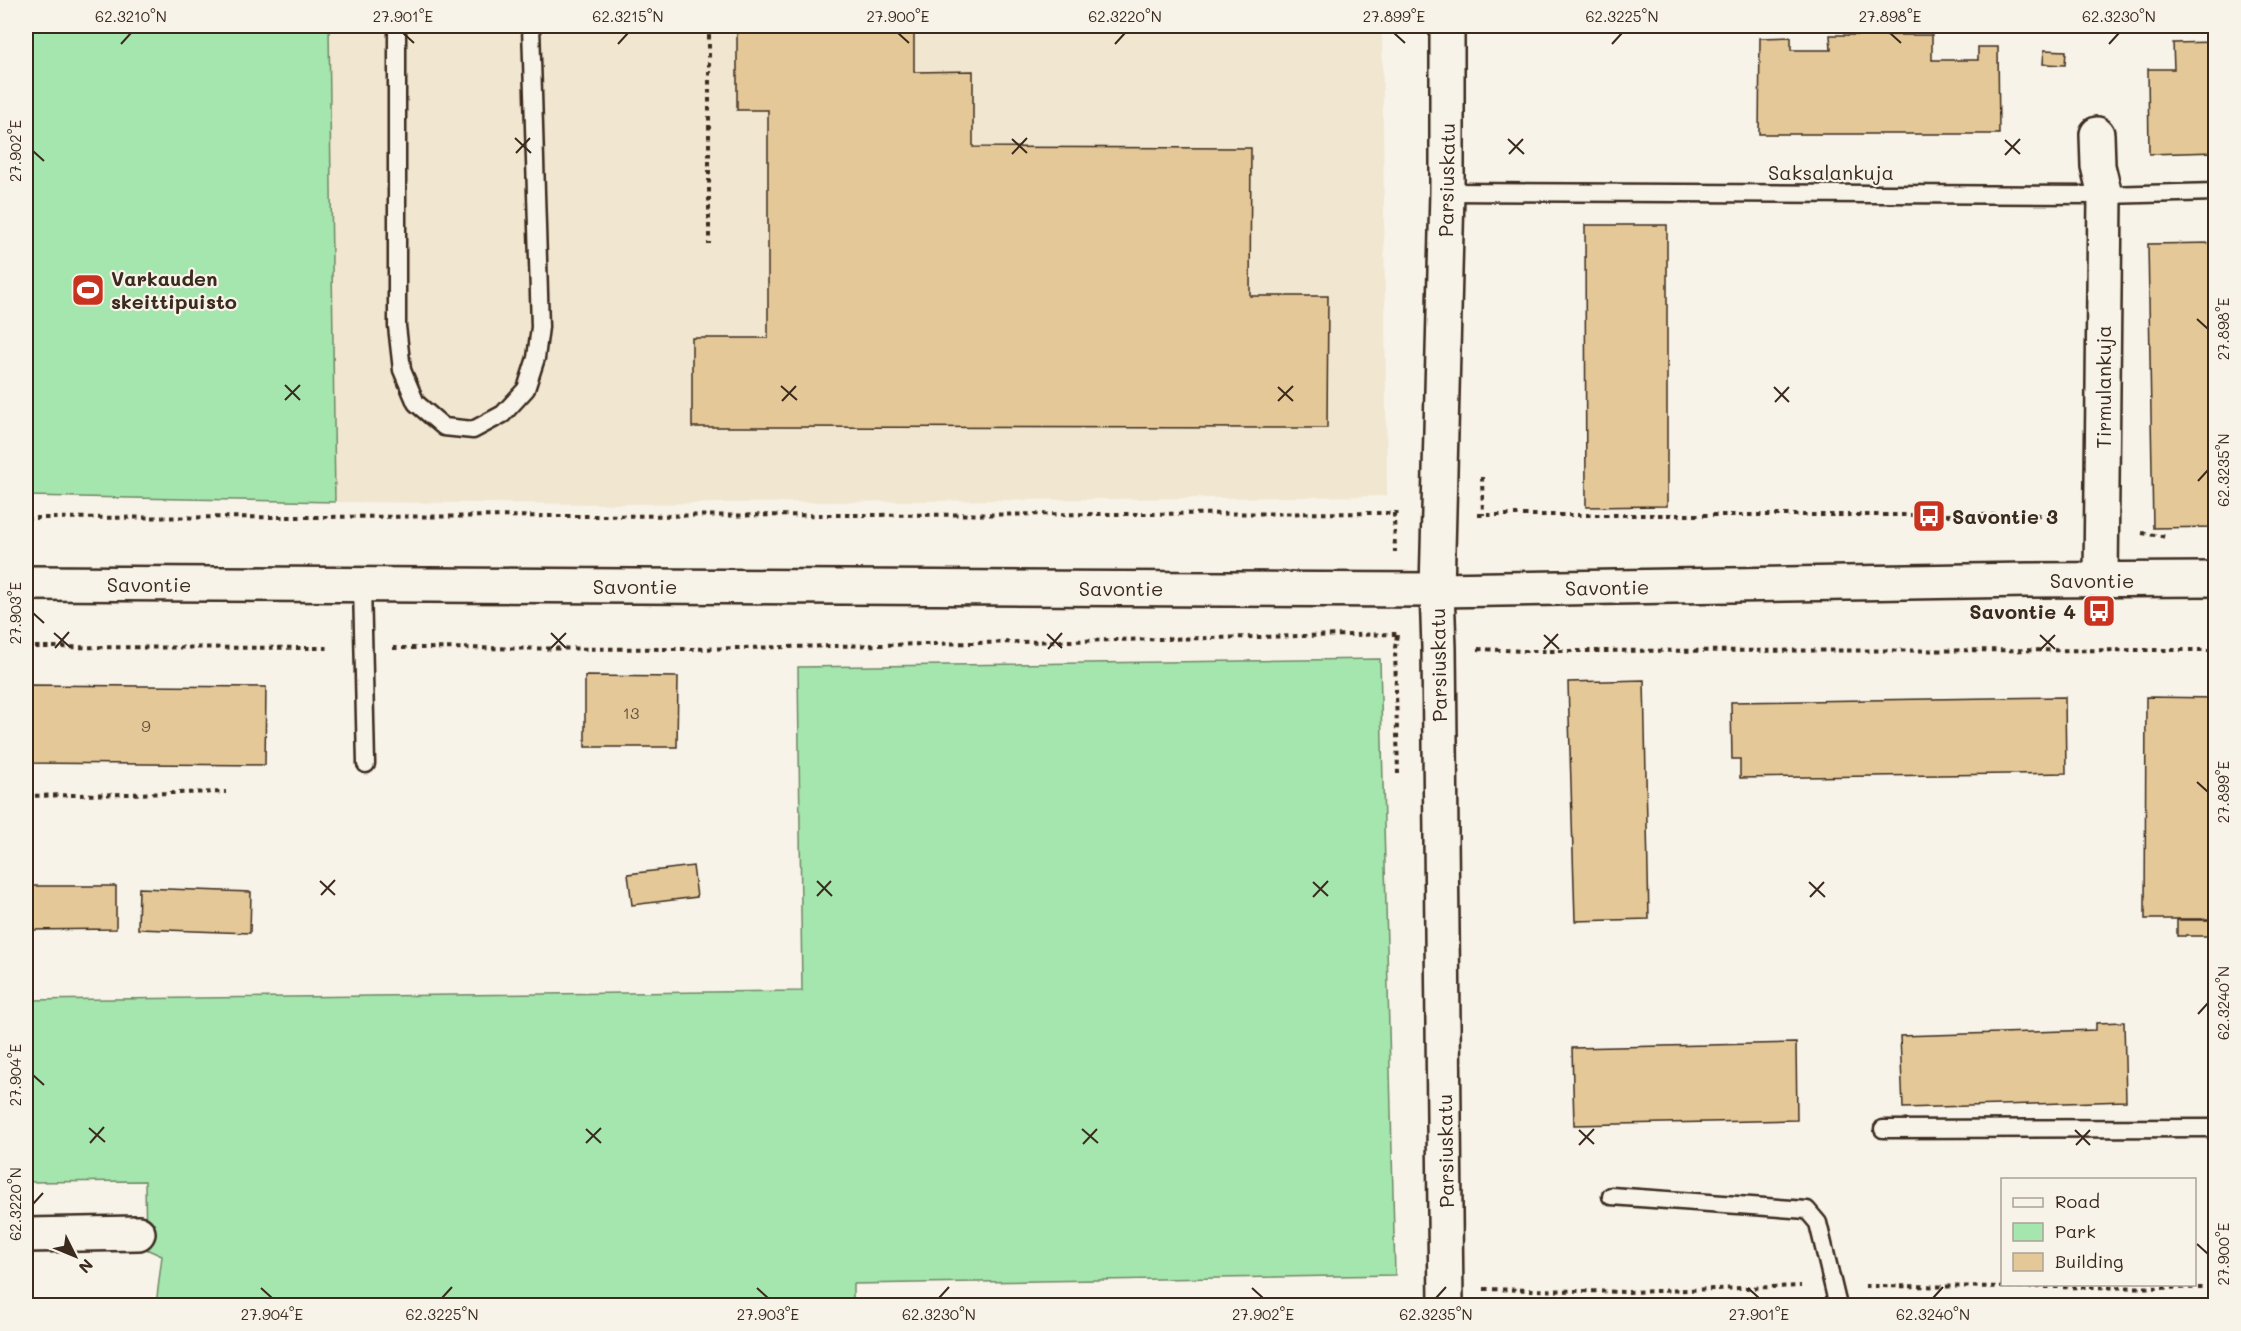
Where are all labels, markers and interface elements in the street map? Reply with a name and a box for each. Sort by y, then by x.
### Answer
text: 62.3210°N [95,6,167,26]
text: 27.901°E [373,6,434,26]
text: 62.3215°N [592,6,664,26]
text: 27.900°E [867,6,930,26]
text: 62.3220°N [1088,6,1162,26]
text: 27.899°E [1363,6,1426,26]
text: 62.3225°N [1586,6,1658,26]
text: 27.898°E [1859,6,1922,26]
text: 62.3230°N [2082,6,2156,26]
text: 27.902°E [5,120,25,182]
street label: Parsiuskatu [1432,123,1460,237]
street label: Saksalankuja [1768,159,1894,185]
place label: Varkauden skeittipuisto [111,265,237,314]
sports icon: Varkauden skeittipuisto [70,272,106,308]
text: 27.898°E [2213,297,2233,360]
street label: Tirmulankuja [2090,325,2116,449]
text: 62.3235°N [2213,433,2233,507]
bus stop icon: Savontie 3 [1911,498,1947,534]
place label: Savontie 3 [1952,503,2058,529]
street label: Savontie [2050,567,2134,593]
street label: Savontie [107,571,191,597]
street label: Savontie [593,573,677,599]
street label: Savontie [1565,573,1649,601]
street label: Savontie [1079,575,1163,601]
text: 27.903°E [5,581,25,644]
bus stop icon: Savontie 4 [2081,593,2117,629]
place label: Savontie 4 [1969,598,2076,624]
street label: Parsiuskatu [1424,608,1452,722]
house number: 13 [623,702,639,723]
house number: 9 [141,715,151,736]
text: 27.899°E [2213,760,2233,823]
text: 62.3240°N [2213,966,2233,1040]
text: 27.904°E [5,1043,25,1106]
street label: Parsiuskatu [1431,1094,1459,1208]
text: 62.3220°N [5,1167,25,1241]
legend [2001,1178,2196,1286]
text: Road [2055,1189,2100,1213]
text: Park [2055,1219,2096,1243]
text: 27.900°E [2213,1222,2233,1285]
north arrow [45,1226,105,1286]
text: Building [2055,1249,2123,1273]
text: N [75,1255,98,1278]
text: 27.904°E [241,1304,304,1324]
text: 62.3225°N [406,1304,478,1324]
text: 27.903°E [737,1304,800,1324]
text: 62.3230°N [902,1304,976,1324]
text: 27.902°E [1232,1304,1294,1324]
text: 62.3235°N [1399,1304,1473,1324]
text: 27.901°E [1729,1304,1790,1324]
text: 62.3240°N [1896,1304,1970,1324]

